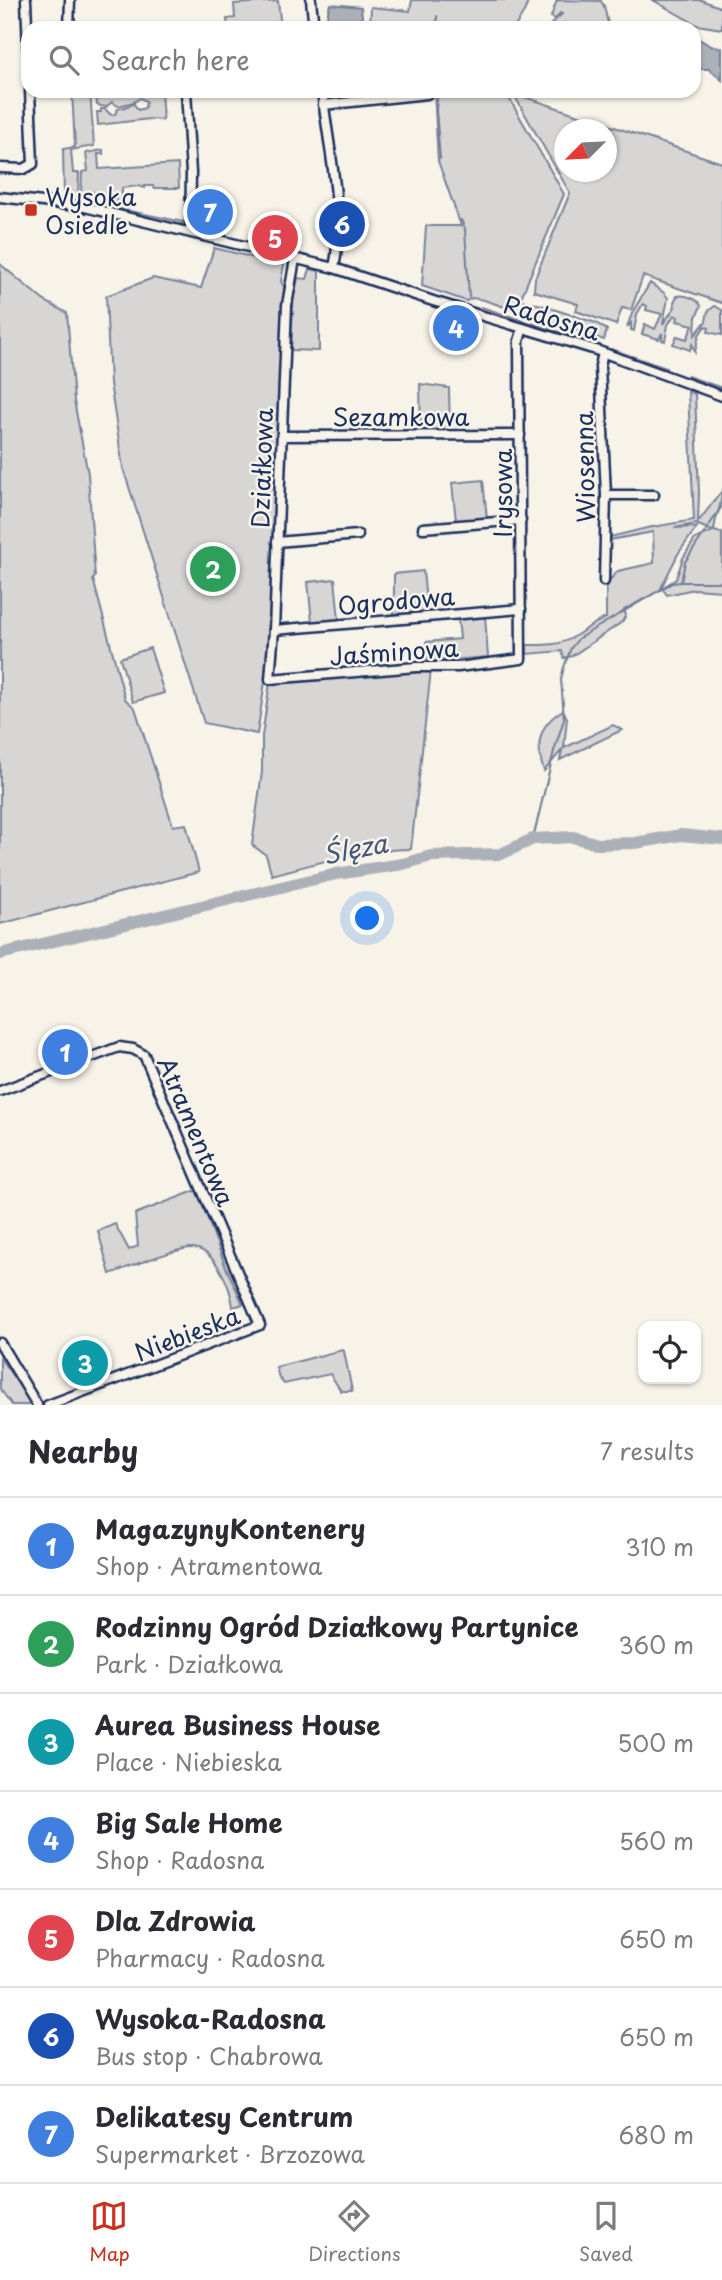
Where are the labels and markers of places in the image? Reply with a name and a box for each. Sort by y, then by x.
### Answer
place label: Wysoka Osiedle [45,178,136,242]
pin: 7 [187,186,233,238]
pin: 6 [319,198,365,250]
marker: Wysoka Osiedle [23,202,39,218]
pin: 5 [252,212,298,264]
pin: 4 [433,302,479,354]
pin: 2 [190,543,236,595]
pin: 1 [42,1026,88,1078]
pin: 3 [62,1337,108,1389]

